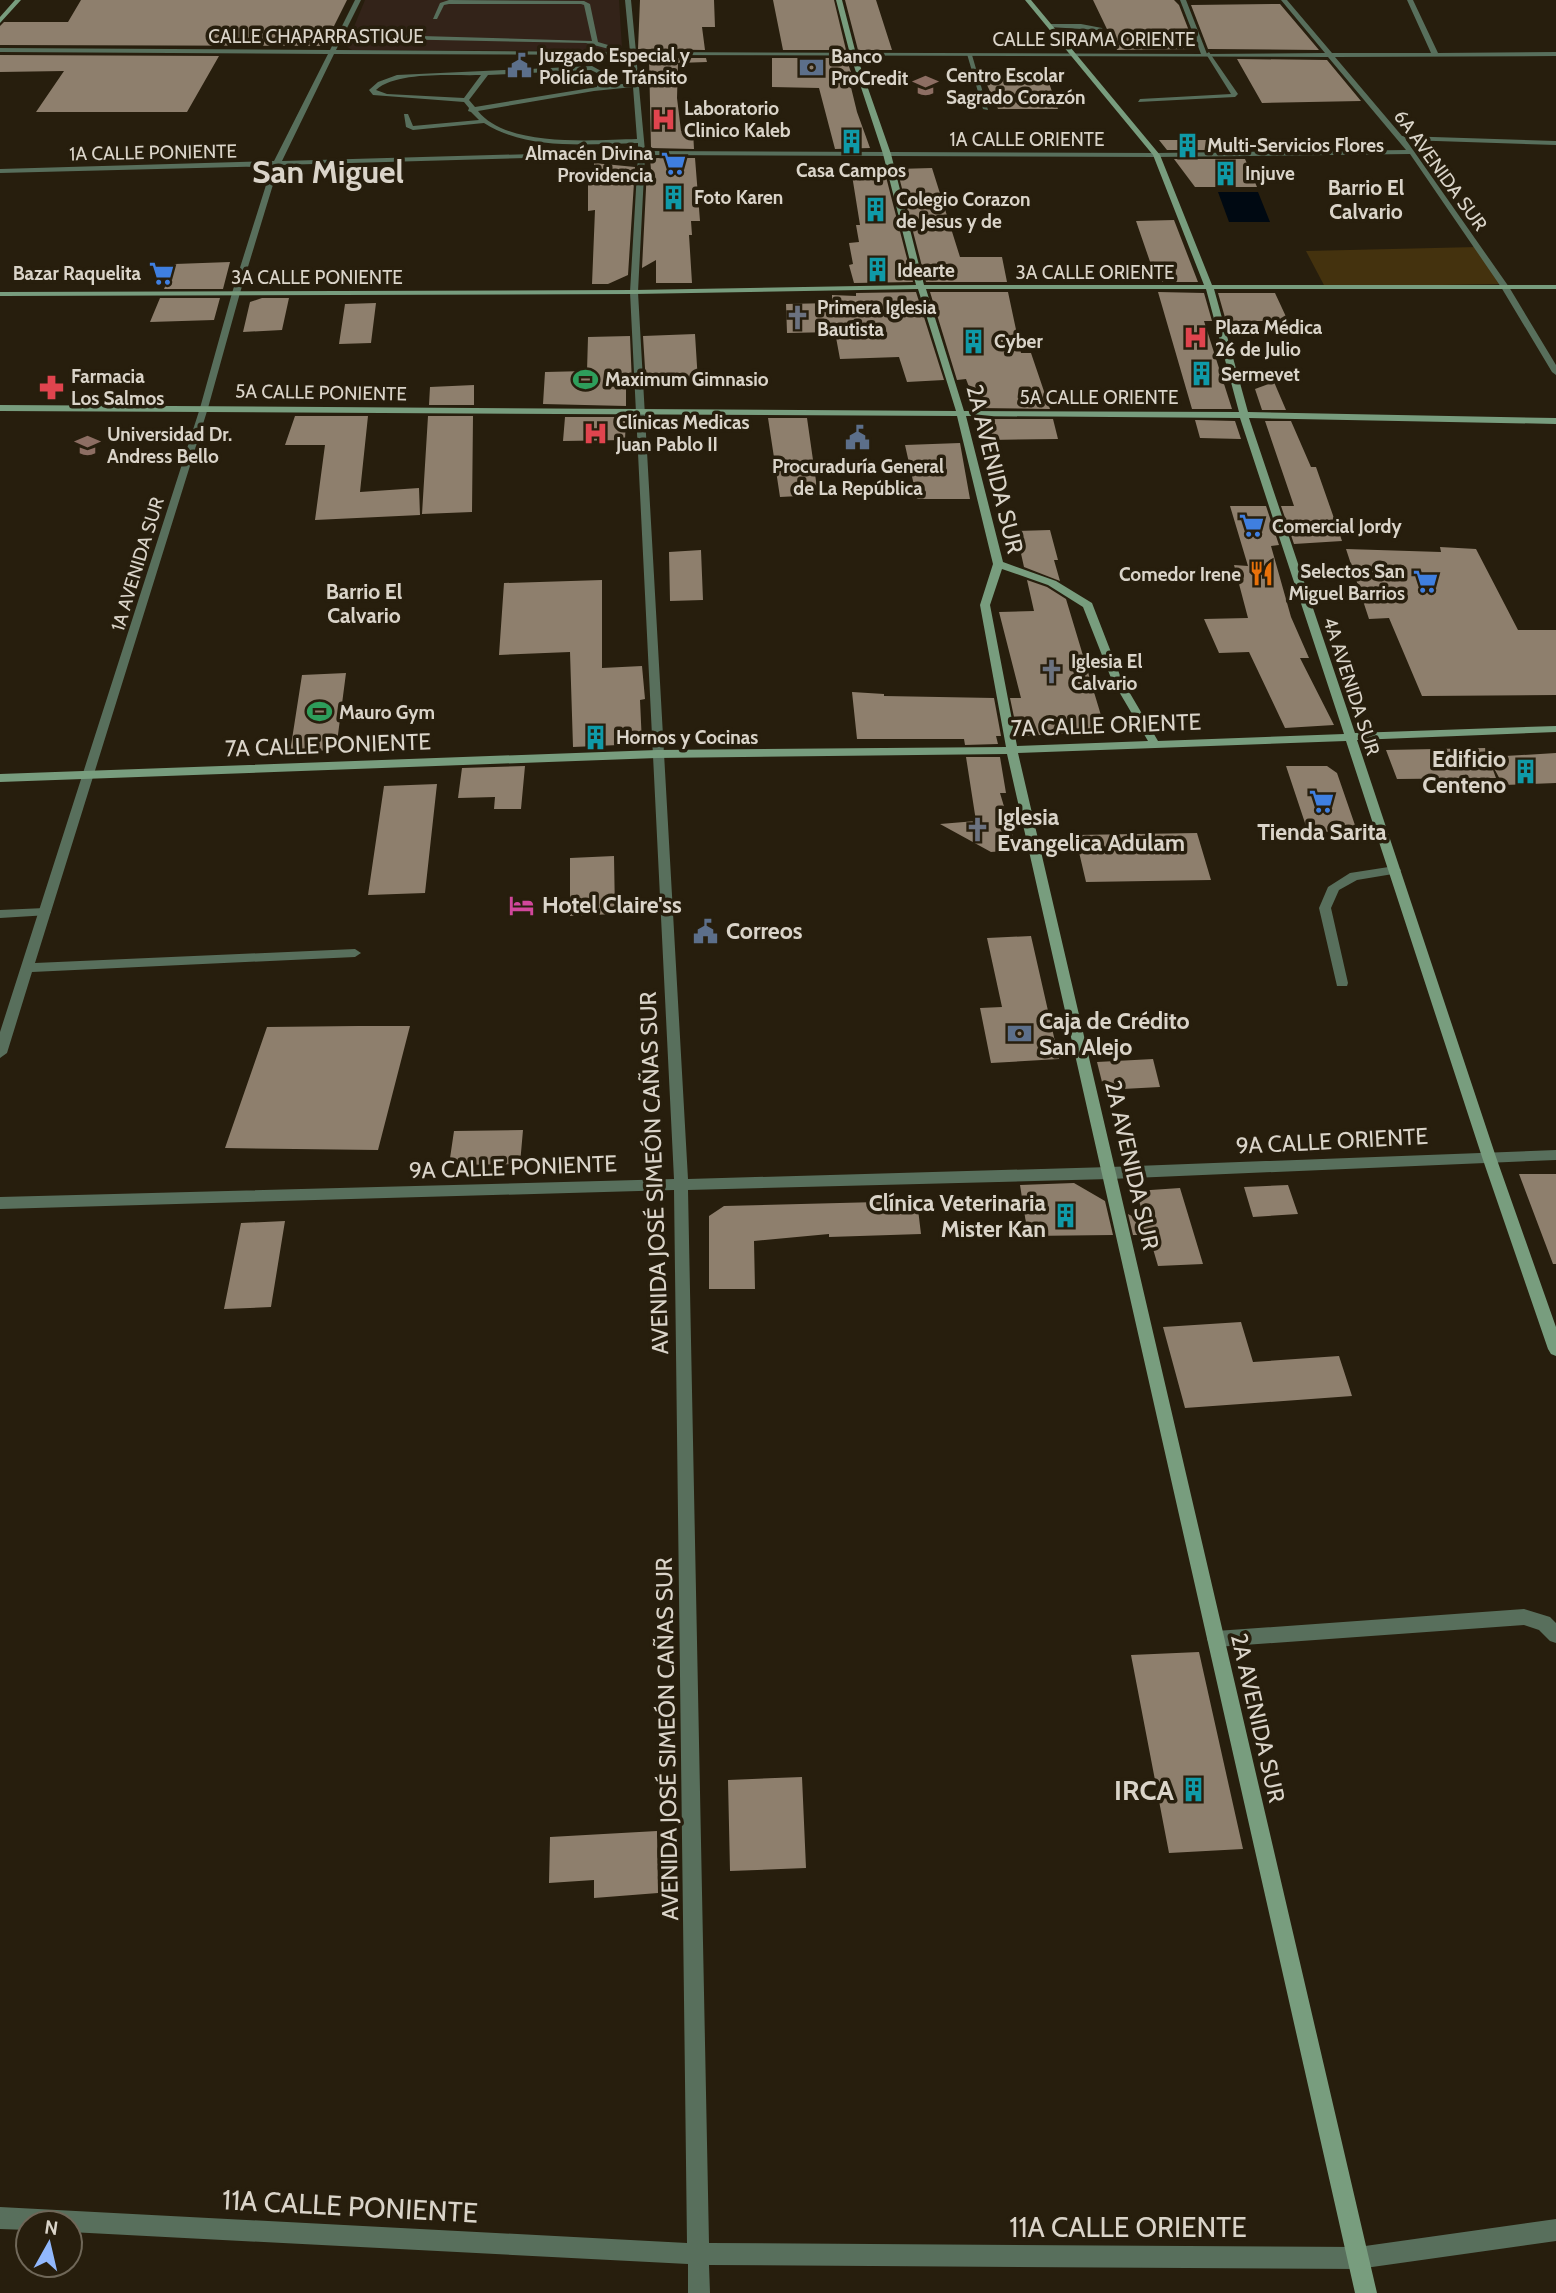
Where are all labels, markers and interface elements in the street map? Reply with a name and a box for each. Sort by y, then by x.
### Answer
street label: CALLE CHAPARRASTIQUE [208,25,424,48]
street label: CALLE SIRAMA ORIENTE [992,28,1196,51]
place label: Juzgado Especial y Policía de Tránsito [538,44,691,89]
place label: Banco ProCredit [831,45,909,90]
public building icon: Juzgado Especial y Policía de Tránsito [505,52,533,80]
bank icon: Banco ProCredit [797,53,825,81]
place label: Centro Escolar Sagrado Corazón [946,64,1086,109]
school or university icon: Centro Escolar Sagrado Corazón [912,72,940,100]
place label: Laboratorio Clinico Kaleb [684,97,791,142]
hospital icon: Laboratorio Clinico Kaleb [650,105,678,133]
street label: 6A AVENIDA SUR [1389,105,1492,236]
building icon: Casa Campos [837,128,865,156]
street label: 1A CALLE ORIENTE [950,128,1104,151]
building icon: Multi-Servicios Flores [1173,131,1201,159]
place label: Multi-Servicios Flores [1207,134,1384,157]
street label: 1A CALLE PONIENTE [69,140,237,165]
place label: Almacén Divina Providencia [525,142,654,187]
supermarket icon: Almacén Divina Providencia [659,150,687,178]
district label: San Miguel [252,152,404,191]
place label: Casa Campos [796,159,906,182]
building icon: Injuve [1211,159,1239,187]
place label: Injuve [1245,162,1295,185]
district label: Barrio El Calvario [1328,175,1405,224]
building icon: Foto Karen [660,183,688,211]
place label: Foto Karen [694,186,783,209]
place label: Colegio Corazon de Jesus y de [896,188,1031,233]
building icon: Colegio Corazon de Jesus y de [862,196,890,224]
building icon: Idearte [863,256,891,284]
supermarket icon: Bazar Raquelita [147,259,175,287]
place label: Idearte [897,259,955,282]
street label: 3A CALLE ORIENTE [1016,261,1175,284]
place label: Bazar Raquelita [13,262,142,285]
street label: 3A CALLE PONIENTE [231,266,403,289]
place label: Primera Iglesia Bautista [817,296,937,341]
church icon: Primera Iglesia Bautista [783,304,811,332]
place label: Plaza Médica 26 de Julio [1215,316,1323,361]
hospital icon: Plaza Médica 26 de Julio [1181,324,1209,352]
building icon: Cyber [960,327,988,355]
place label: Cyber [994,330,1043,353]
building icon: Sermevet [1187,360,1215,388]
place label: Sermevet [1221,363,1300,386]
place label: Farmacia Los Salmos [71,365,164,410]
sports icon: Maximum Gimnasio [571,365,599,393]
place label: Maximum Gimnasio [605,368,769,391]
pharmacy icon: Farmacia Los Salmos [37,373,65,401]
street label: 5A CALLE PONIENTE [235,380,407,405]
street label: 2A AVENIDA SUR [960,382,1030,556]
street label: 5A CALLE ORIENTE [1020,386,1179,409]
place label: Clínicas Medicas Juan Pablo II [615,411,750,456]
hospital icon: Clínicas Medicas Juan Pablo II [582,419,610,447]
place label: Universidad Dr. Andress Bello [107,423,232,468]
public building icon: Procuraduría General de La República [844,424,872,452]
school or university icon: Universidad Dr. Andress Bello [73,431,101,459]
place label: Procuraduría General de La República [772,455,944,500]
street label: 1A AVENIDA SUR [106,494,169,634]
supermarket icon: Comercial Jordy [1238,512,1266,540]
place label: Comercial Jordy [1272,515,1402,538]
restaurant icon: Comedor Irene [1247,560,1275,588]
place label: Selectos San Miguel Barrios [1288,560,1405,605]
place label: Comedor Irene [1119,563,1241,586]
supermarket icon: Selectos San Miguel Barrios [1411,568,1439,596]
district label: Barrio El Calvario [326,579,403,628]
street label: 4A AVENIDA SUR [1318,614,1385,759]
place label: Iglesia El Calvario [1071,650,1142,695]
church icon: Iglesia El Calvario [1037,658,1065,686]
sports icon: Mauro Gym [305,698,333,726]
place label: Mauro Gym [339,701,435,724]
street label: 7A CALLE ORIENTE [1010,708,1202,742]
building icon: Hornos y Cocinas [582,723,610,751]
place label: Hornos y Cocinas [616,726,758,749]
street label: 7A CALLE PONIENTE [225,727,431,763]
place label: Edificio Centeno [1422,745,1506,799]
building icon: Edificio Centeno [1512,758,1540,786]
supermarket icon: Tienda Sarita [1308,788,1336,816]
place label: Iglesia Evangelica Adulam [997,803,1185,857]
church icon: Iglesia Evangelica Adulam [963,816,991,844]
place label: Tienda Sarita [1257,818,1387,846]
hotel icon: Hotel Claire'ss [508,891,536,919]
place label: Hotel Claire'ss [542,891,682,919]
public building icon: Correos [692,917,720,945]
place label: Correos [726,917,803,945]
street label: AVENIDA JOSÉ SIMEÓN CAÑAS SUR [633,991,674,1355]
place label: Caja de Crédito San Alejo [1039,1007,1190,1061]
bank icon: Caja de Crédito San Alejo [1005,1020,1033,1048]
street label: 2A AVENIDA SUR [1099,1078,1165,1253]
street label: 9A CALLE ORIENTE [1235,1122,1429,1160]
street label: 9A CALLE PONIENTE [409,1149,617,1185]
place label: Clínica Veterinaria Mister Kan [869,1189,1047,1243]
building icon: Clínica Veterinaria Mister Kan [1052,1202,1080,1230]
street label: AVENIDA JOSÉ SIMEÓN CAÑAS SUR [649,1557,684,1921]
street label: 2A AVENIDA SUR [1225,1631,1291,1806]
place label: IRCA [1114,1773,1174,1807]
building icon: IRCA [1180,1776,1208,1804]
street label: 11A CALLE PONIENTE [221,2182,479,2230]
north arrow [14,2209,84,2279]
street label: 11A CALLE ORIENTE [1009,2210,1247,2244]
text: N [43,2215,60,2240]

